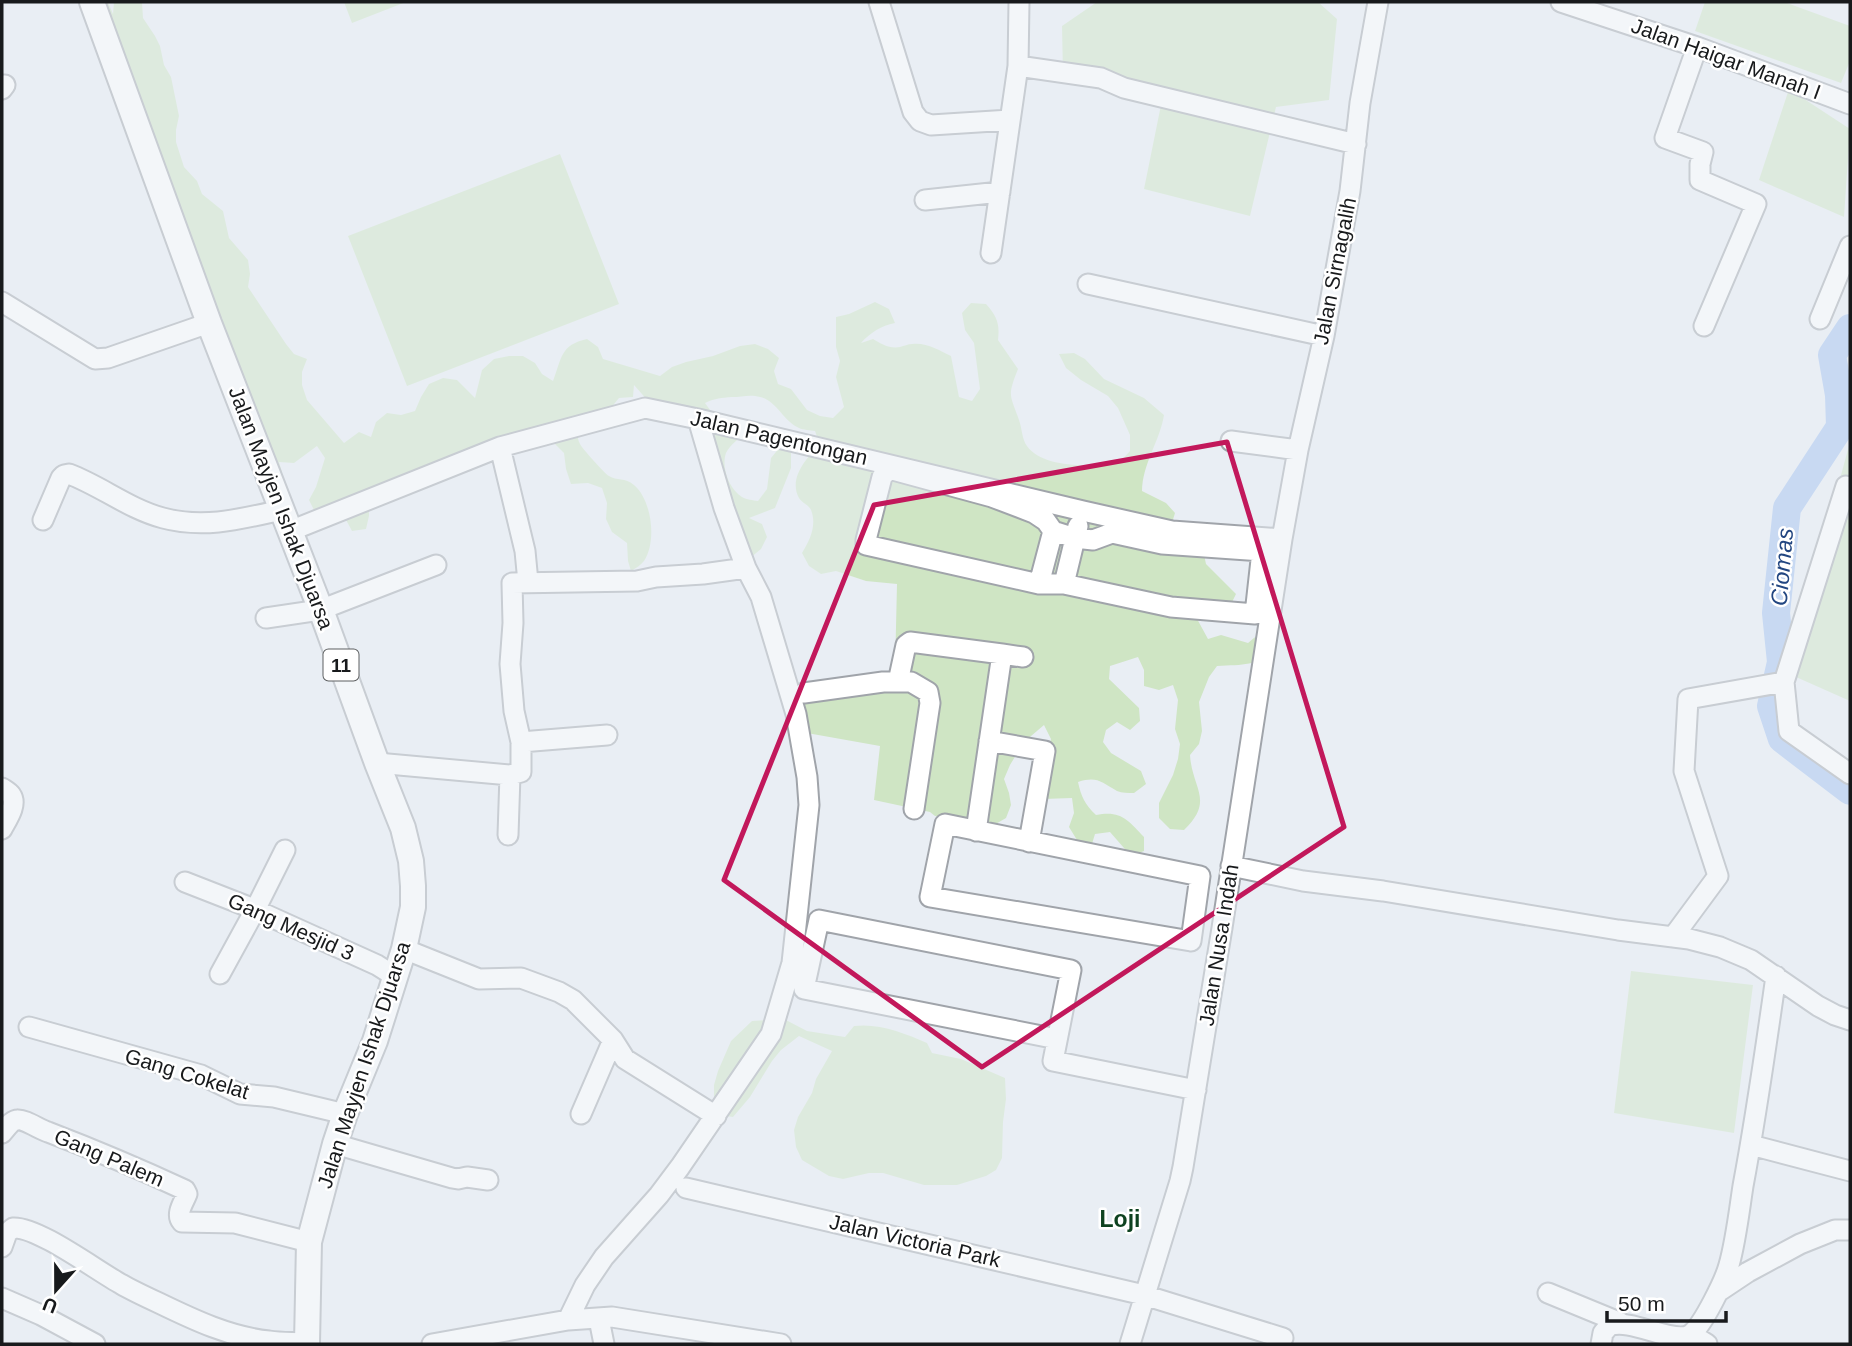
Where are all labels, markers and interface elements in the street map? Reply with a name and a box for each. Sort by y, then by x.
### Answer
street label: Jalan Haigar Manah I [1628,14,1824,103]
street label: Jalan Sirnagalih [1309,195,1360,346]
street label: Jalan Mayjen Ishak Djuarsa [225,383,339,633]
street label: Jalan Pagentongan [688,406,870,469]
water label: Ciomas [1766,527,1798,607]
road number: 11 [324,650,358,680]
street label: Jalan Nusa Indah [1194,862,1243,1027]
street label: Gang Mesjid 3 [225,889,358,965]
street label: Jalan Mayjen Ishak Djuarsa [313,938,414,1191]
street label: Gang Cokelat [122,1044,252,1103]
street label: Gang Palem [51,1124,167,1191]
district label: Loji [1100,1206,1140,1232]
street label: Jalan Victoria Park [827,1210,1003,1271]
north arrow [21,1255,91,1325]
scale bar [1607,1280,1726,1324]
text: 50 m [1618,1292,1665,1315]
text: U [40,1293,60,1318]

